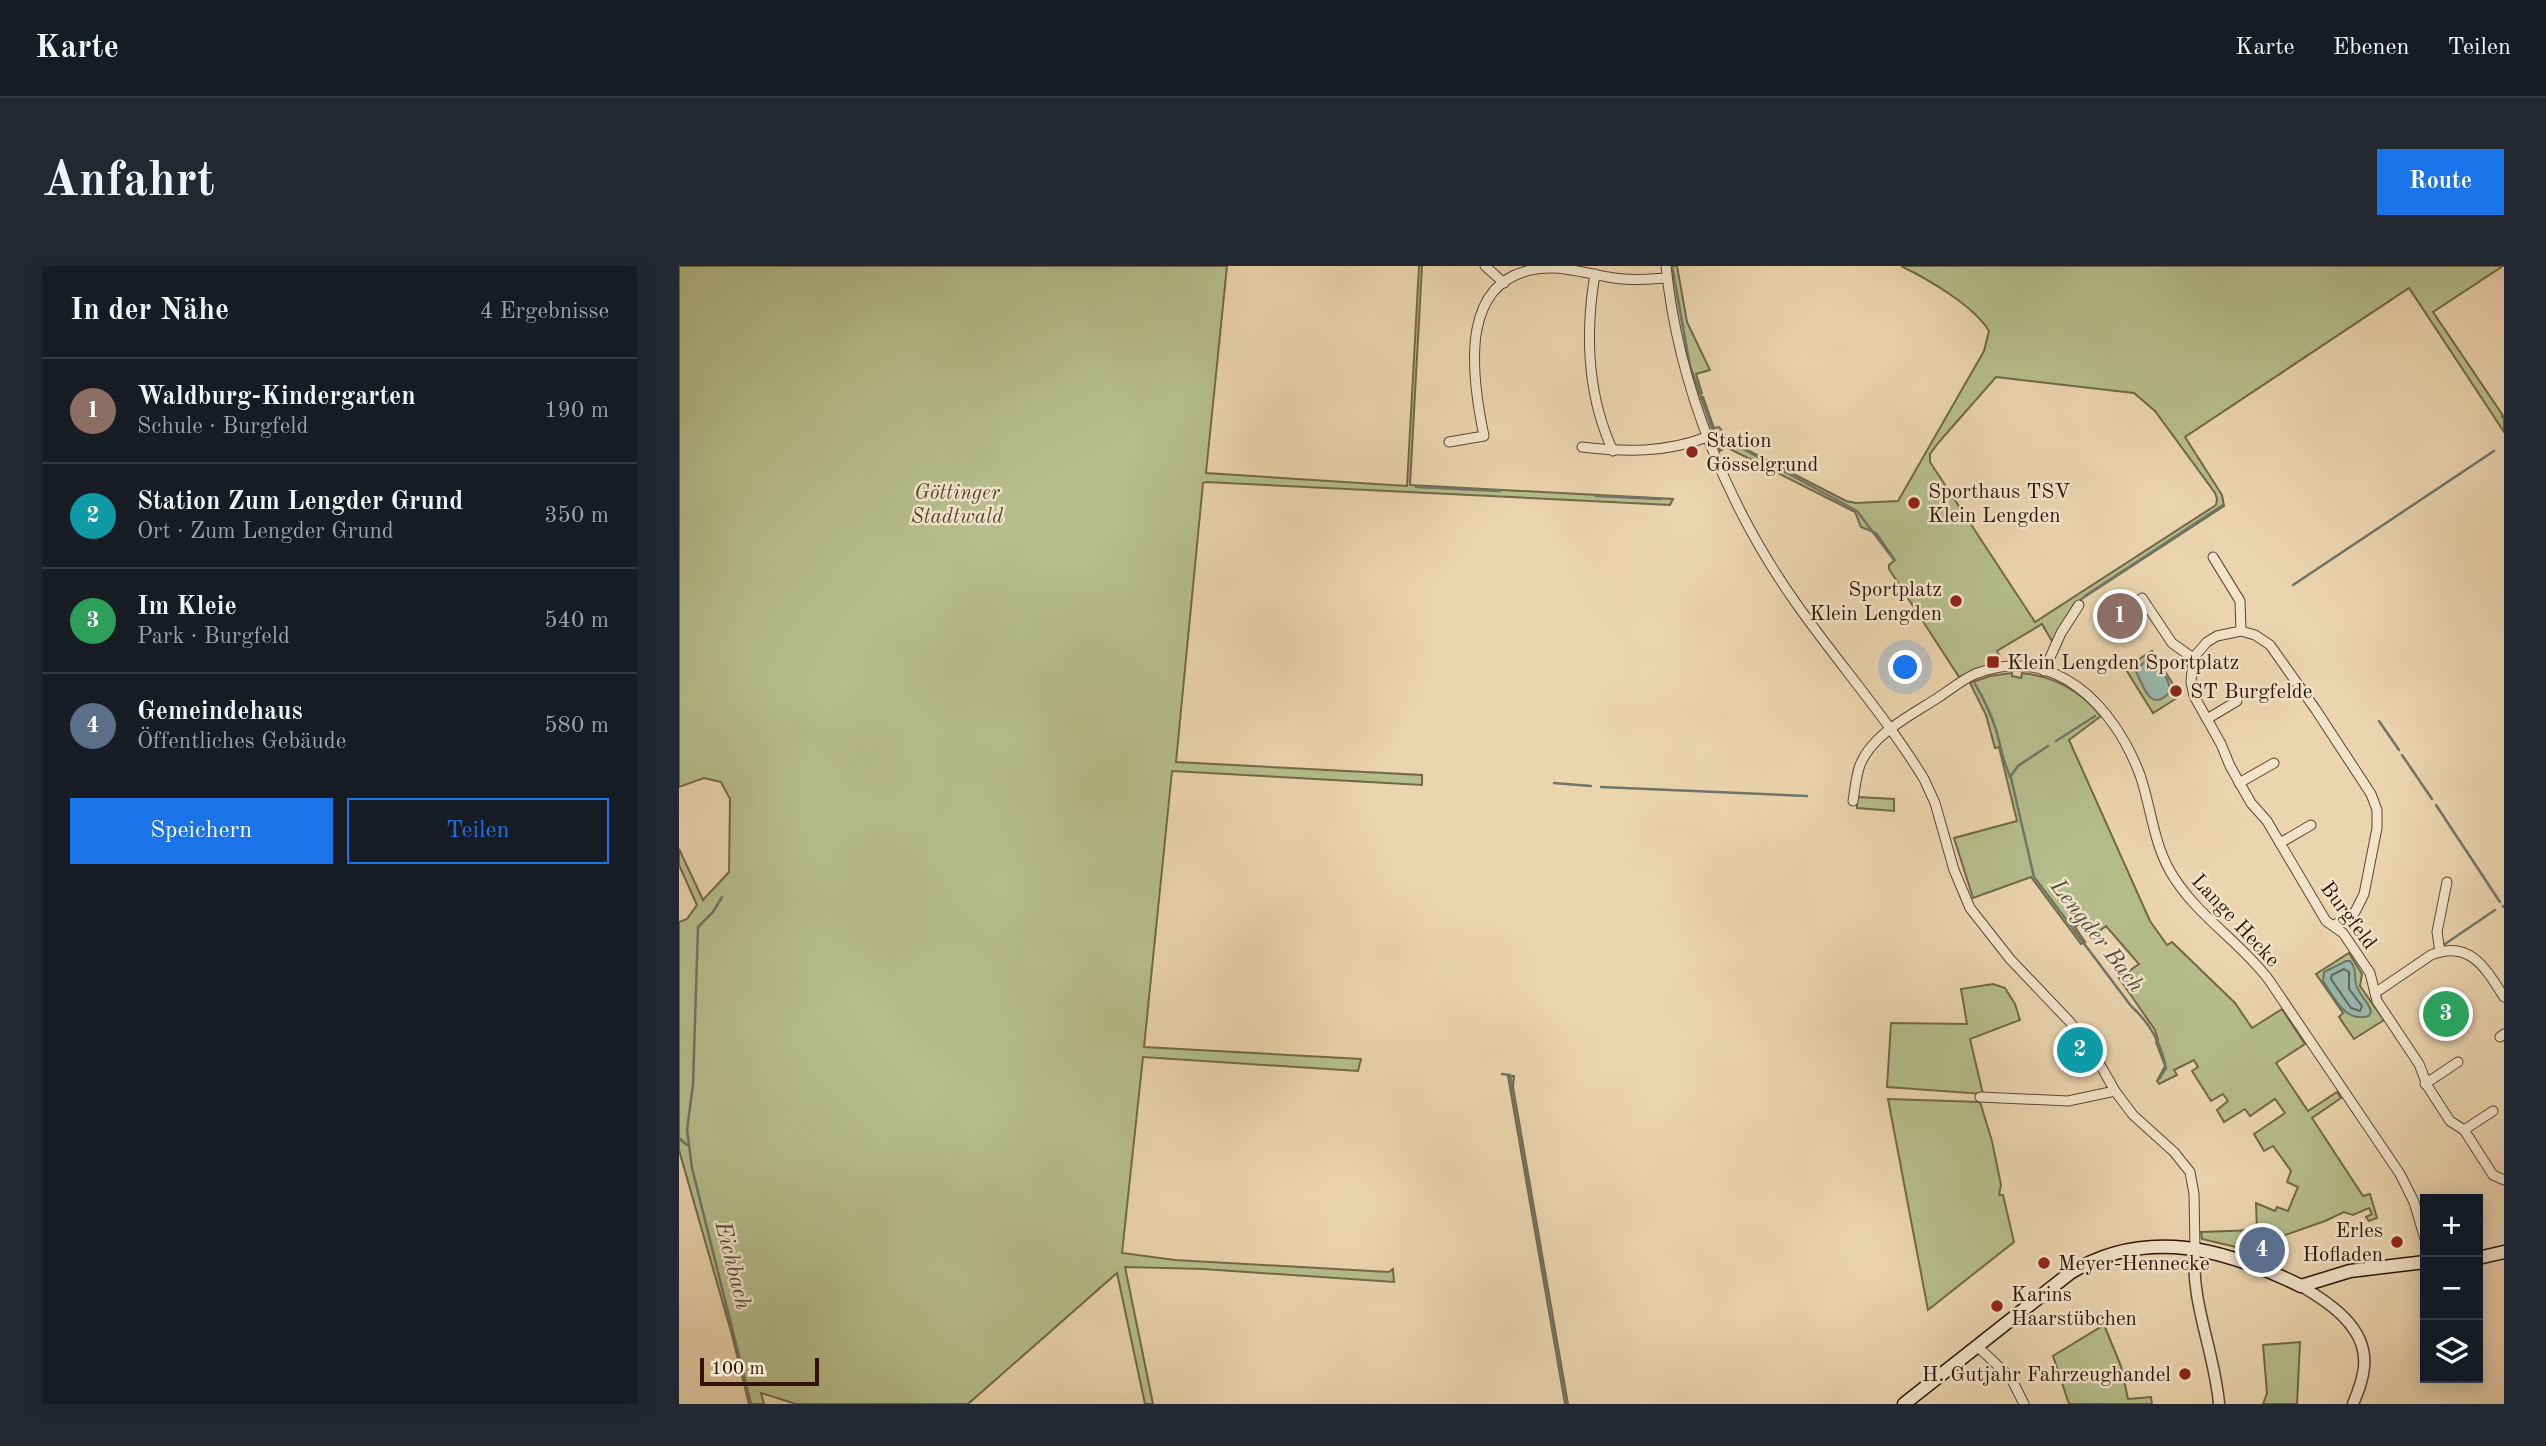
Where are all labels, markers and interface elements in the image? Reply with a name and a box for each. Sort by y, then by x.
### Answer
text: Karte [35,32,119,65]
text: Karte [2235,36,2295,60]
text: Ebenen [2333,36,2409,60]
text: Teilen [2447,36,2511,60]
button: Route [2377,149,2504,215]
text: Anfahrt [42,158,215,207]
text: In der Nähe [70,296,229,326]
text: 4 Ergebnisse [480,300,609,323]
text: Waldburg-Kindergarten [137,384,416,410]
text: 1 [86,399,100,422]
text: 190 m [544,399,609,422]
text: Schule · Burgfeld [137,415,309,438]
place label: Station Gösselgrund [1706,431,1819,476]
marker: Station Gösselgrund [1684,444,1700,460]
place label: Sporthaus TSV Klein Lengden [1928,482,2071,527]
park label: Göttinger Stadtwald [911,483,1004,528]
text: Station Zum Lengder Grund [137,489,463,515]
marker: Sporthaus TSV Klein Lengden [1906,495,1922,511]
text: 2 [86,504,100,527]
text: 350 m [544,504,609,527]
text: Ort · Zum Lengder Grund [137,520,394,543]
place label: Sportplatz Klein Lengden [1810,580,1942,625]
pin: 1 [2097,590,2143,642]
marker: Sportplatz Klein Lengden [1948,593,1964,609]
text: Im Kleie [137,594,237,620]
text: 3 [86,609,100,632]
text: 540 m [544,609,609,632]
text: Park · Burgfeld [137,625,290,648]
your location [1888,650,1922,684]
place label: Klein Lengden Sportplatz [2007,653,2239,674]
marker: Klein Lengden Sportplatz [1985,654,2001,670]
place label: ST Burgfelde [2190,682,2312,703]
marker: ST Burgfelde [2168,683,2184,699]
text: Gemeindehaus [137,699,303,725]
text: 4 [86,714,100,737]
text: 580 m [544,714,609,737]
text: Öffentliches Gebäude [137,730,346,753]
button: Speichern [70,798,333,864]
button: Teilen [347,798,609,864]
street label: Lange Hecke [2187,870,2283,972]
water label: Lengder Bach [2044,874,2148,998]
street label: Burgfeld [2316,878,2380,954]
pin: 3 [2423,988,2469,1040]
pin: 2 [2057,1024,2103,1076]
map controls [2420,1194,2483,1383]
button: + [2420,1194,2483,1257]
water label: Eichbach [710,1218,755,1312]
place label: Erles Hofladen [2303,1221,2383,1266]
pin: 4 [2239,1224,2285,1276]
marker: Erles Hofladen [2389,1234,2405,1250]
place label: Meyer-Hennecke [2058,1254,2210,1275]
marker: Meyer-Hennecke [2036,1255,2052,1271]
button: − [2420,1257,2483,1320]
place label: Karins Haarstübchen [2011,1285,2137,1330]
marker: Karins Haarstübchen [1989,1298,2005,1314]
button: layers [2420,1320,2483,1383]
scale bar [700,1355,819,1387]
text: 100 m [711,1360,764,1379]
place label: H. Gutjahr Fahrzeughandel [1922,1365,2171,1386]
marker: H. Gutjahr Fahrzeughandel [2177,1366,2193,1382]

